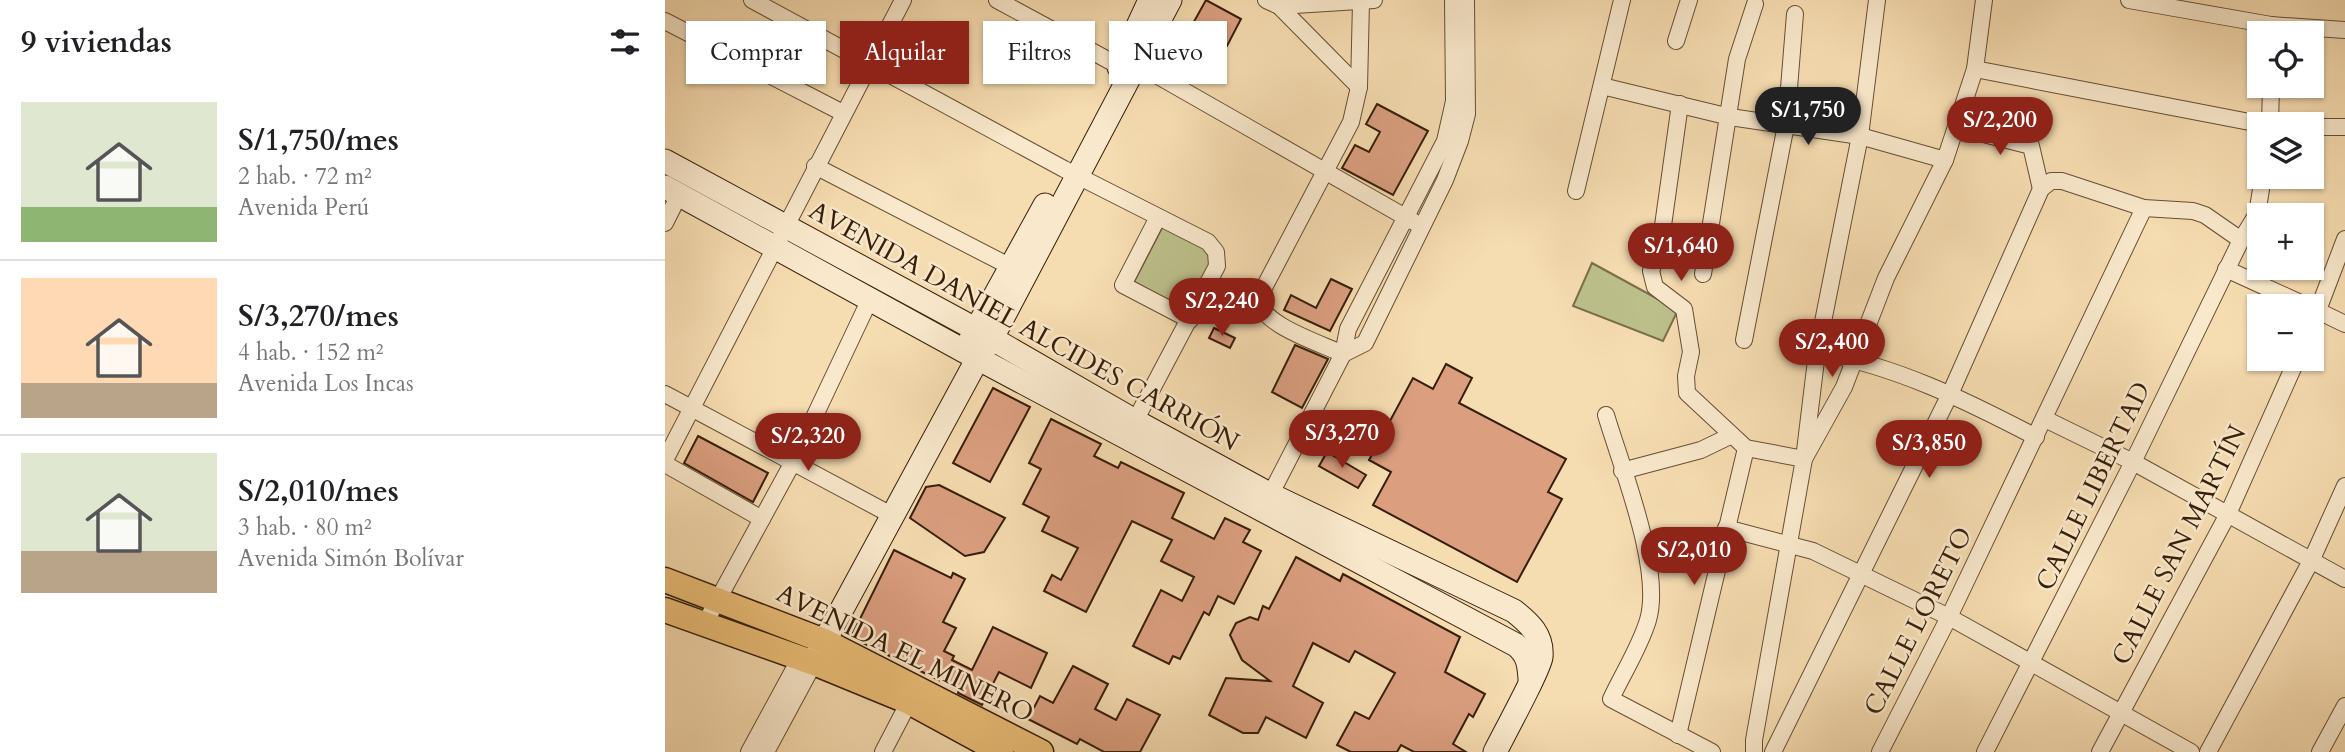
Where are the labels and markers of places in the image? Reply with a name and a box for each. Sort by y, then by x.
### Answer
pin: S/1,750 [1743,88,1873,147]
pin: S/2,200 [1935,97,2065,157]
pin: S/1,640 [1616,224,1746,283]
pin: S/2,240 [1157,278,1287,338]
pin: S/2,400 [1767,320,1897,379]
pin: S/3,270 [1277,410,1407,470]
pin: S/2,320 [743,414,873,473]
pin: S/3,850 [1864,420,1994,480]
pin: S/2,010 [1629,528,1759,587]

